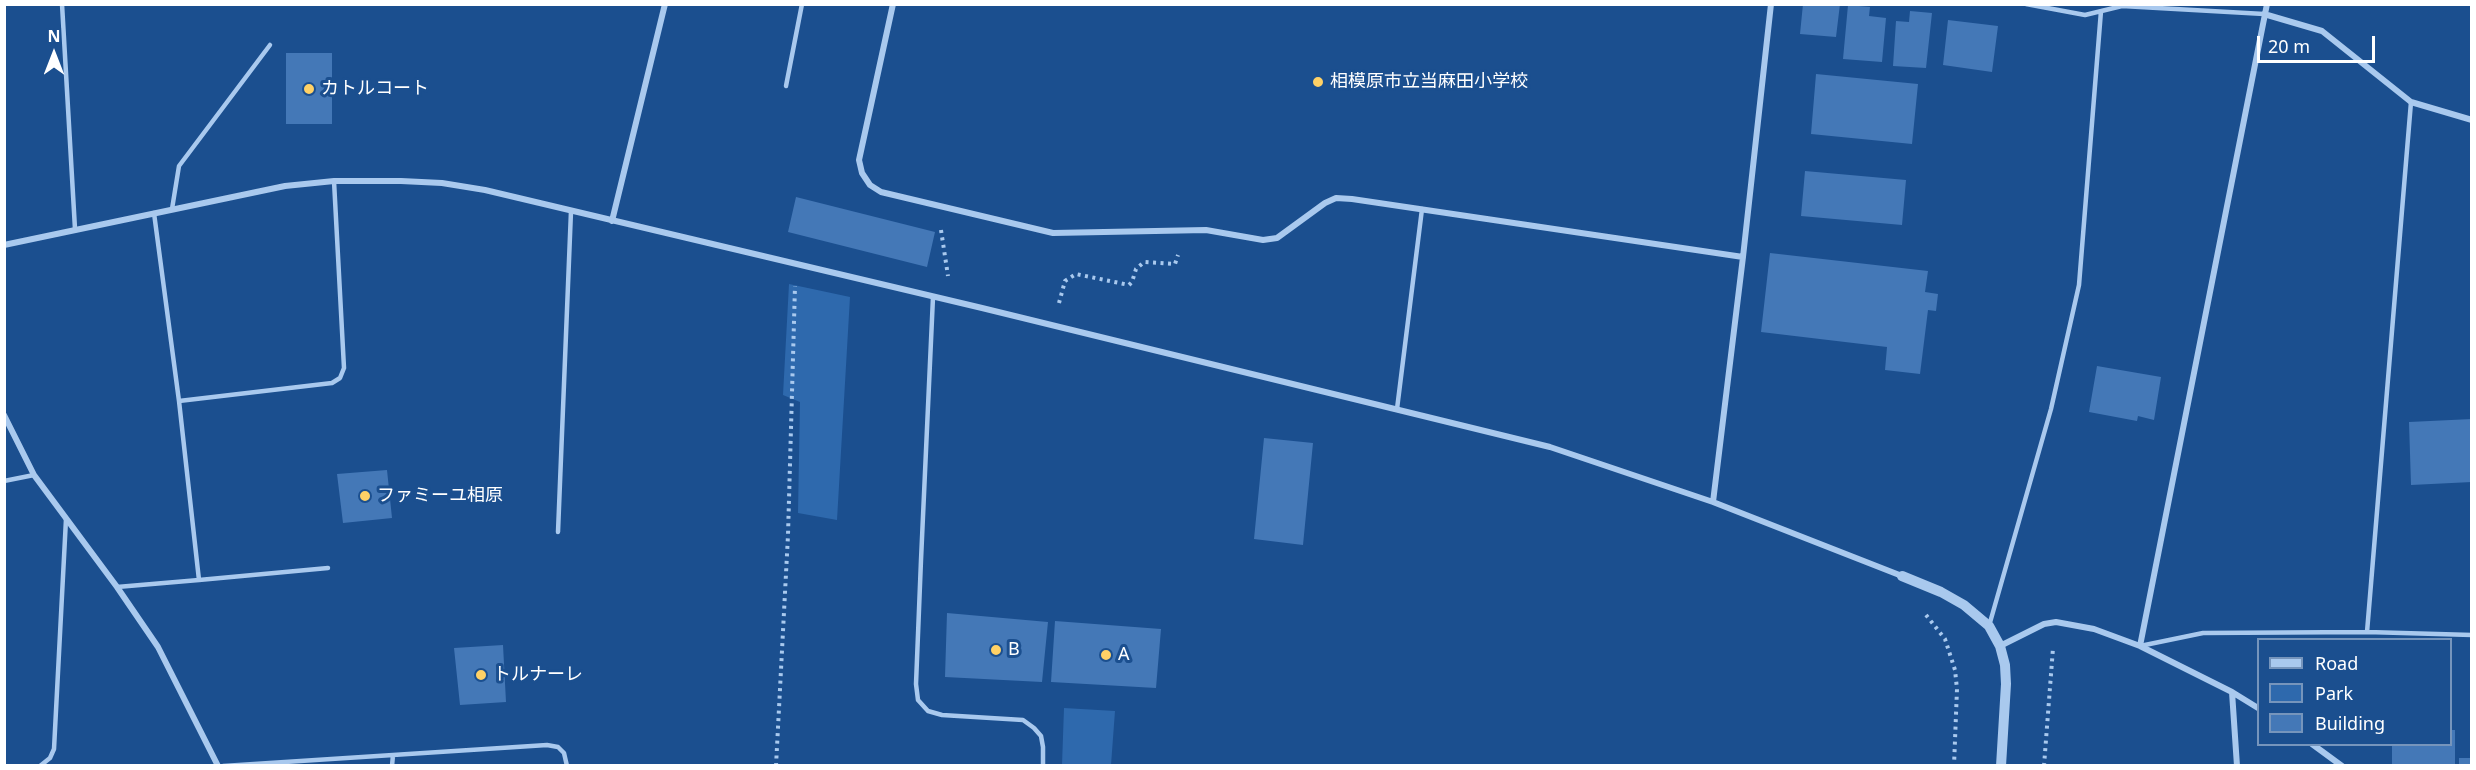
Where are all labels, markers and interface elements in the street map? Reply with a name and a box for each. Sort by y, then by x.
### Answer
north arrow [24,24,84,84]
scale bar [2260,24,2378,62]
text: N [47,25,61,47]
text: 20 m [2268,34,2310,58]
place label: 相模原市立当麻田小学校 [1330,71,1528,93]
marker: 相模原市立当麻田小学校 [1311,75,1325,89]
place label: カトルコート [321,78,429,100]
marker: カトルコート [302,82,316,96]
place label: ファミーユ相原 [377,485,503,507]
marker: ファミーユ相原 [358,489,372,503]
legend [2257,638,2452,746]
place label: B [1008,639,1020,661]
marker: B [989,643,1003,657]
place label: A [1118,644,1130,666]
marker: A [1099,648,1113,662]
text: Road [2315,651,2358,675]
place label: トルナーレ [493,664,583,686]
marker: トルナーレ [474,668,488,682]
text: Park [2315,681,2353,705]
text: Building [2315,711,2385,735]

